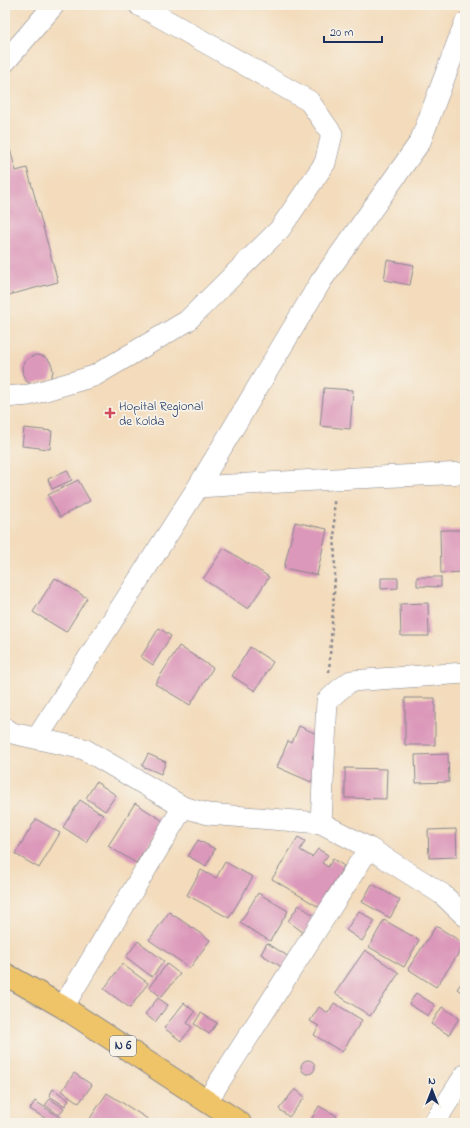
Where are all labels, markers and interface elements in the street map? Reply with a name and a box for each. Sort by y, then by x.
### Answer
scale bar [324,18,382,44]
text: 20 m [330,24,353,42]
place label: Hopital Regional de Kolda [119,397,203,431]
marker: Hopital Regional de Kolda [104,407,116,419]
road number: N 6 [110,1036,136,1056]
north arrow [412,1070,452,1110]
text: N [428,1073,436,1089]

